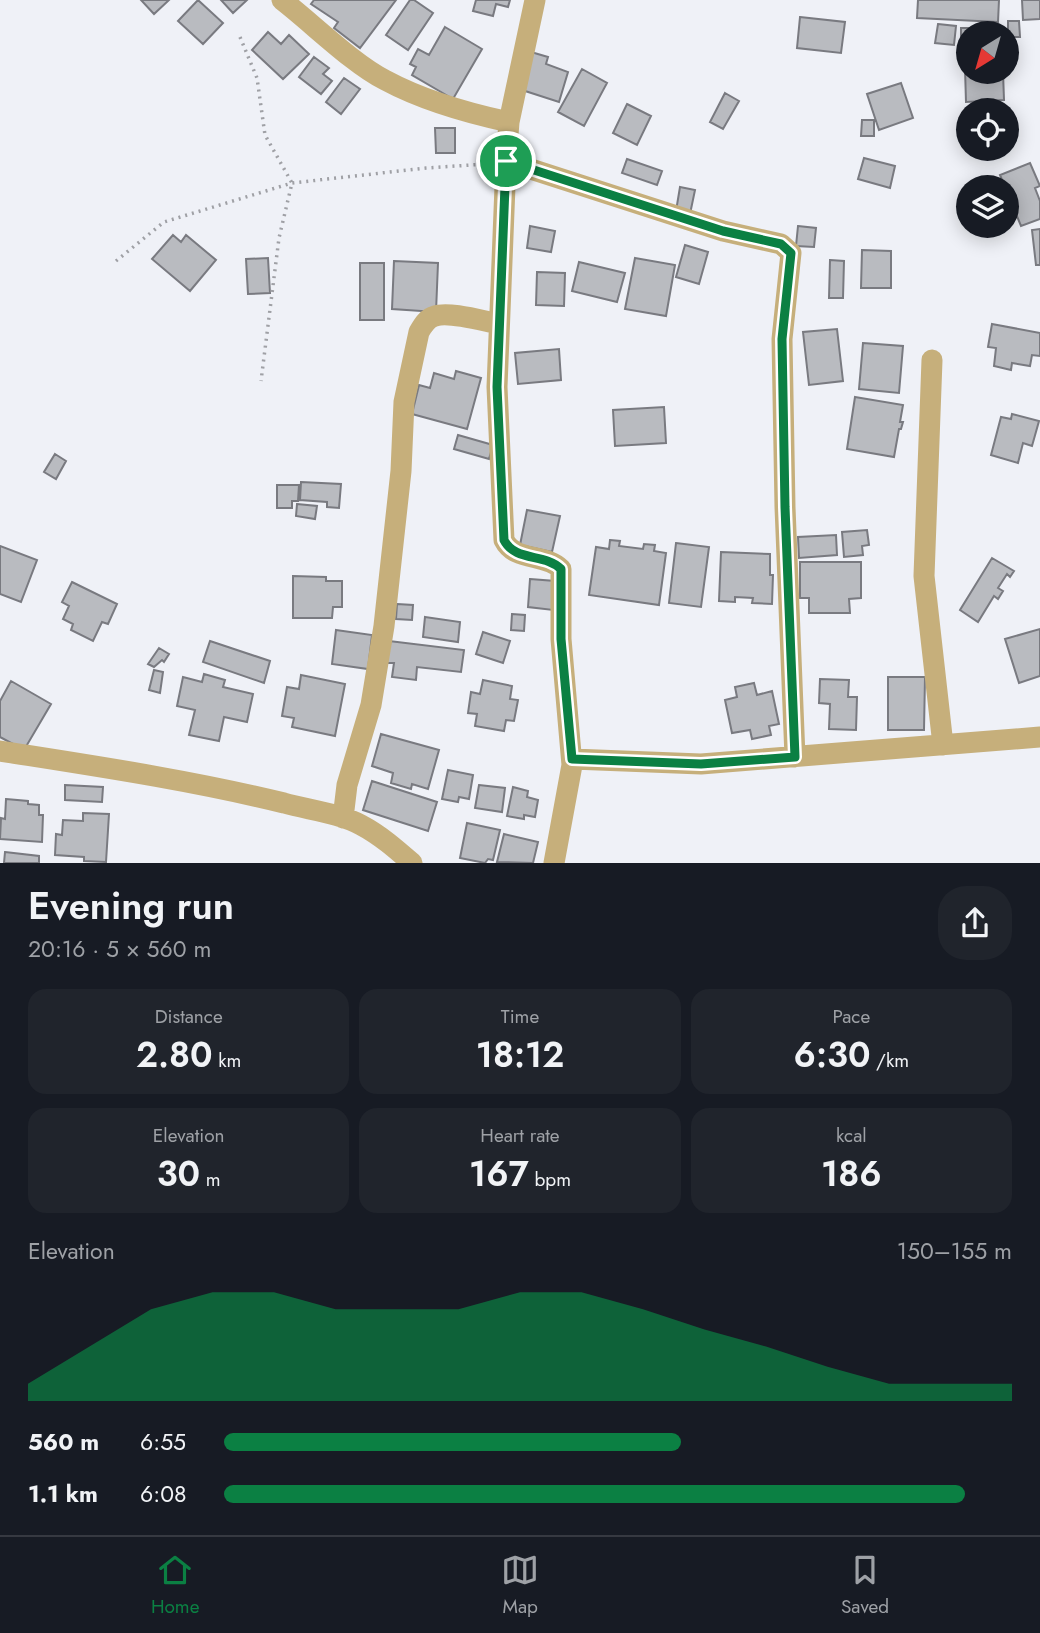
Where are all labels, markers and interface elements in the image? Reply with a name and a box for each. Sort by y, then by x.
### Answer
north arrow [956,21,1018,84]
map controls [956,21,1019,238]
button: locate [956,98,1019,161]
pin [476,131,536,191]
icon: arrive [487,142,525,180]
button: layers [956,175,1019,238]
text: Evening run [28,878,234,933]
button: share [938,886,1012,960]
text: 20:16 · 5 × 560 m [28,932,211,966]
text: Distance [155,1003,223,1030]
text: Time [501,1003,539,1030]
text: Pace [832,1003,870,1030]
text: 2.80 [136,1030,213,1080]
text: 18:12 [476,1030,564,1080]
text: 6:30 [794,1030,870,1080]
text: km [213,1047,241,1074]
text: /km [870,1047,909,1074]
text: Elevation [153,1122,225,1149]
text: Heart rate [480,1122,560,1149]
text: kcal [836,1122,867,1149]
text: 30 [157,1149,200,1199]
text: 167 [469,1149,529,1199]
text: 186 [821,1149,882,1199]
text: m [200,1166,221,1193]
text: bpm [529,1166,571,1193]
text: Elevation [28,1234,115,1268]
text: 150–155 m [897,1234,1012,1268]
text: 560 m [28,1425,99,1459]
text: 6:55 [140,1425,186,1459]
text: 1.1 km [28,1477,98,1511]
text: 6:08 [140,1477,187,1511]
tab: Home [151,1551,199,1620]
tab: Map [501,1551,539,1620]
tab: Saved [841,1551,889,1620]

